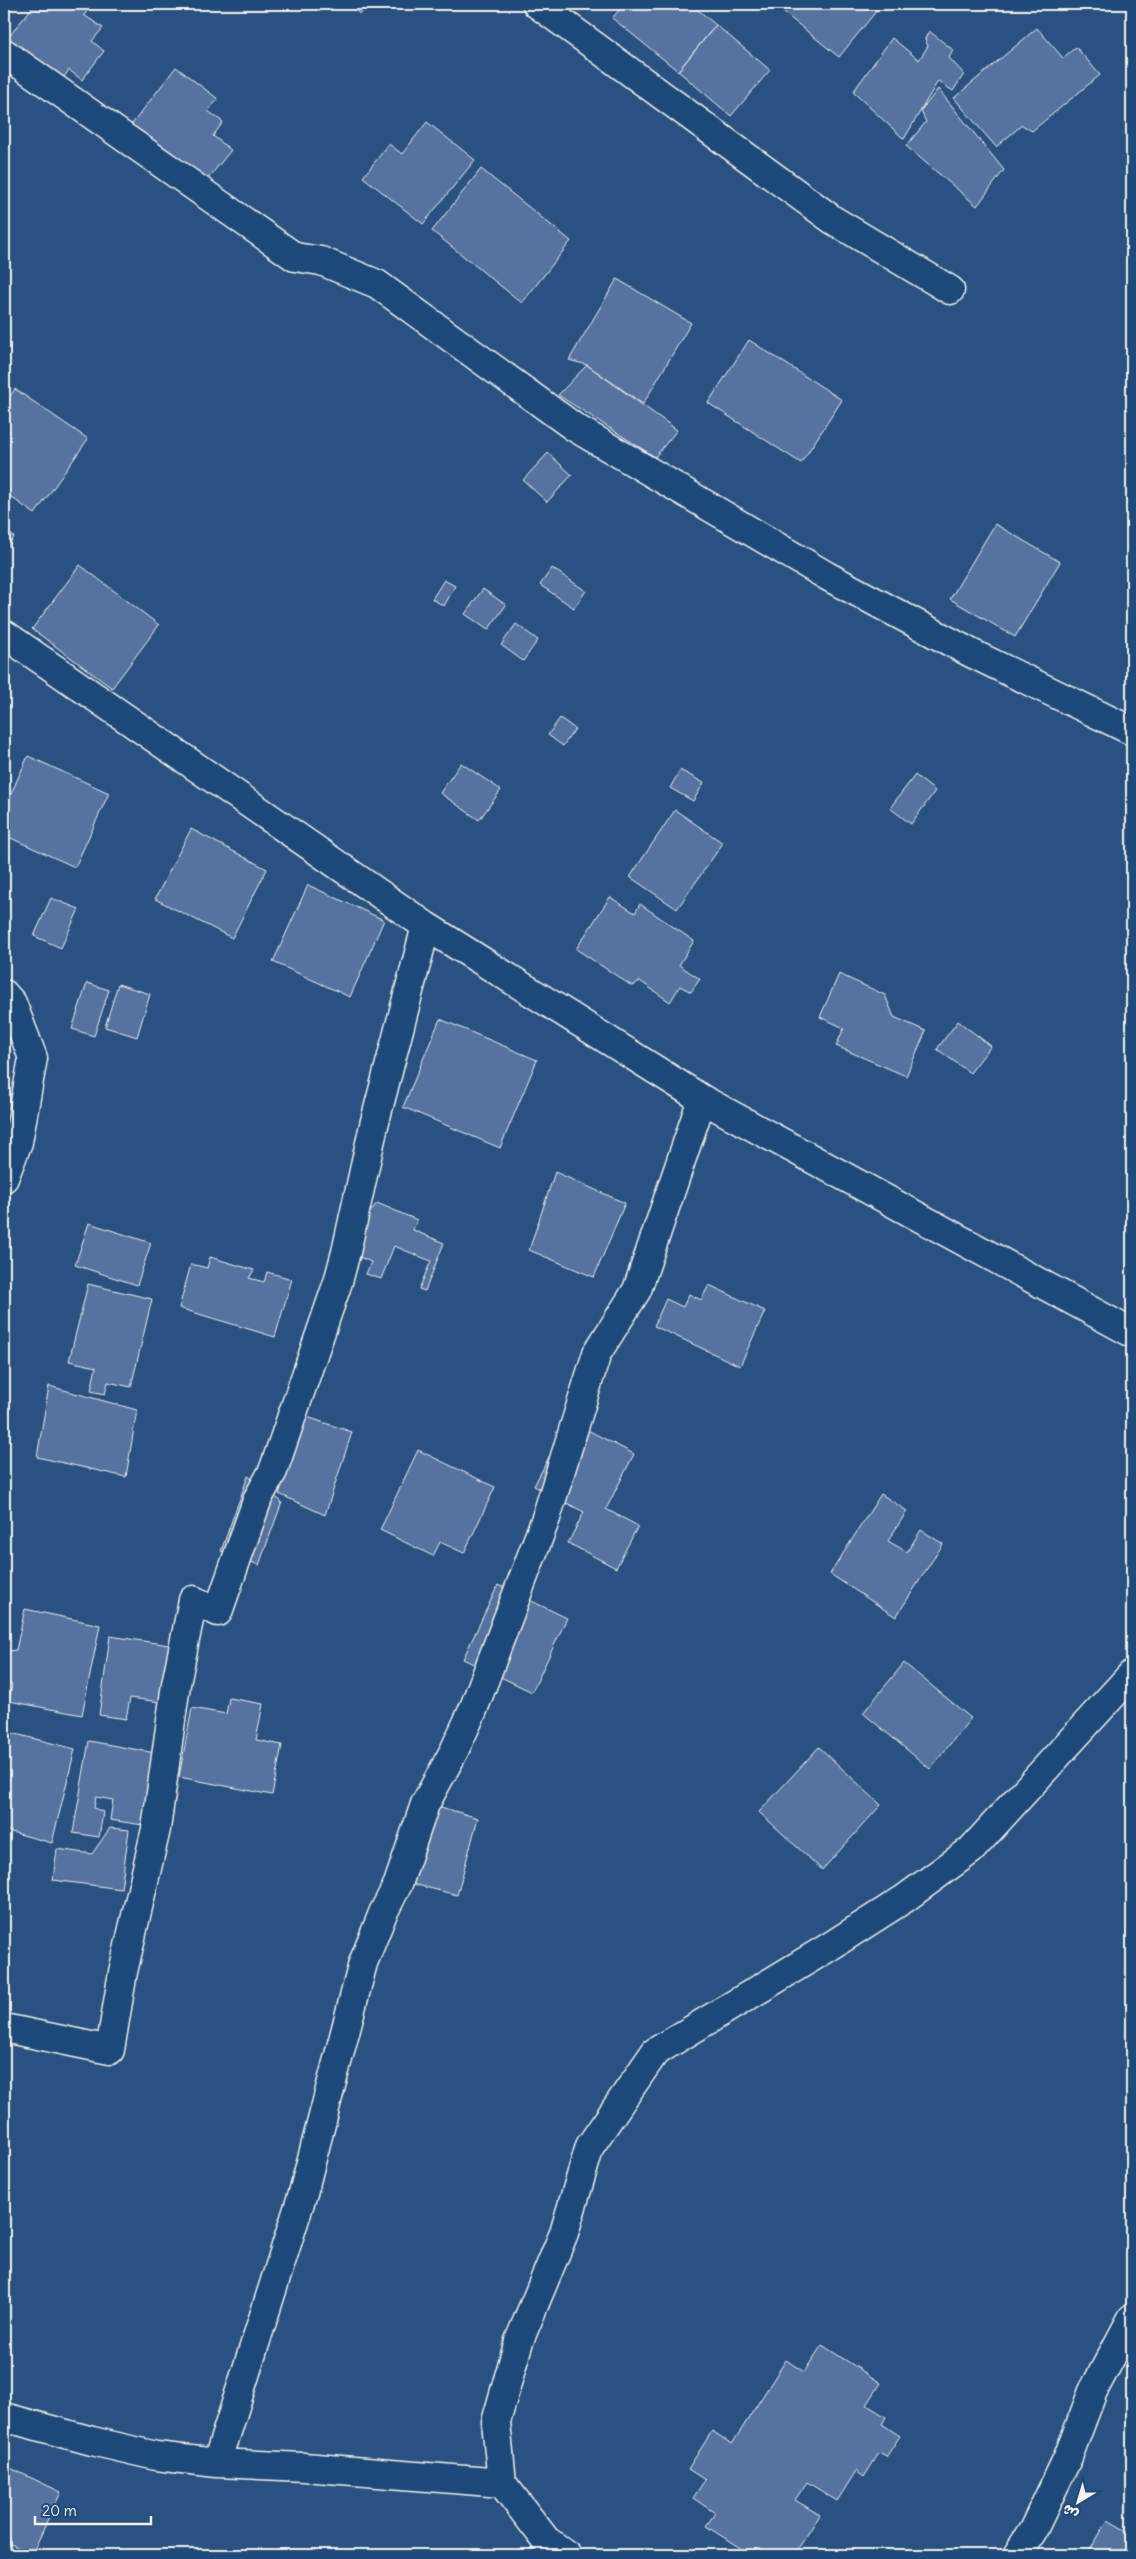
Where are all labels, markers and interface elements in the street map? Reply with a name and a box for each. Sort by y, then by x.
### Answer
north arrow [1054,2476,1104,2526]
scale bar [35,2494,151,2526]
text: ش [1058,2500,1082,2524]
text: 20 m [42,2501,77,2520]

